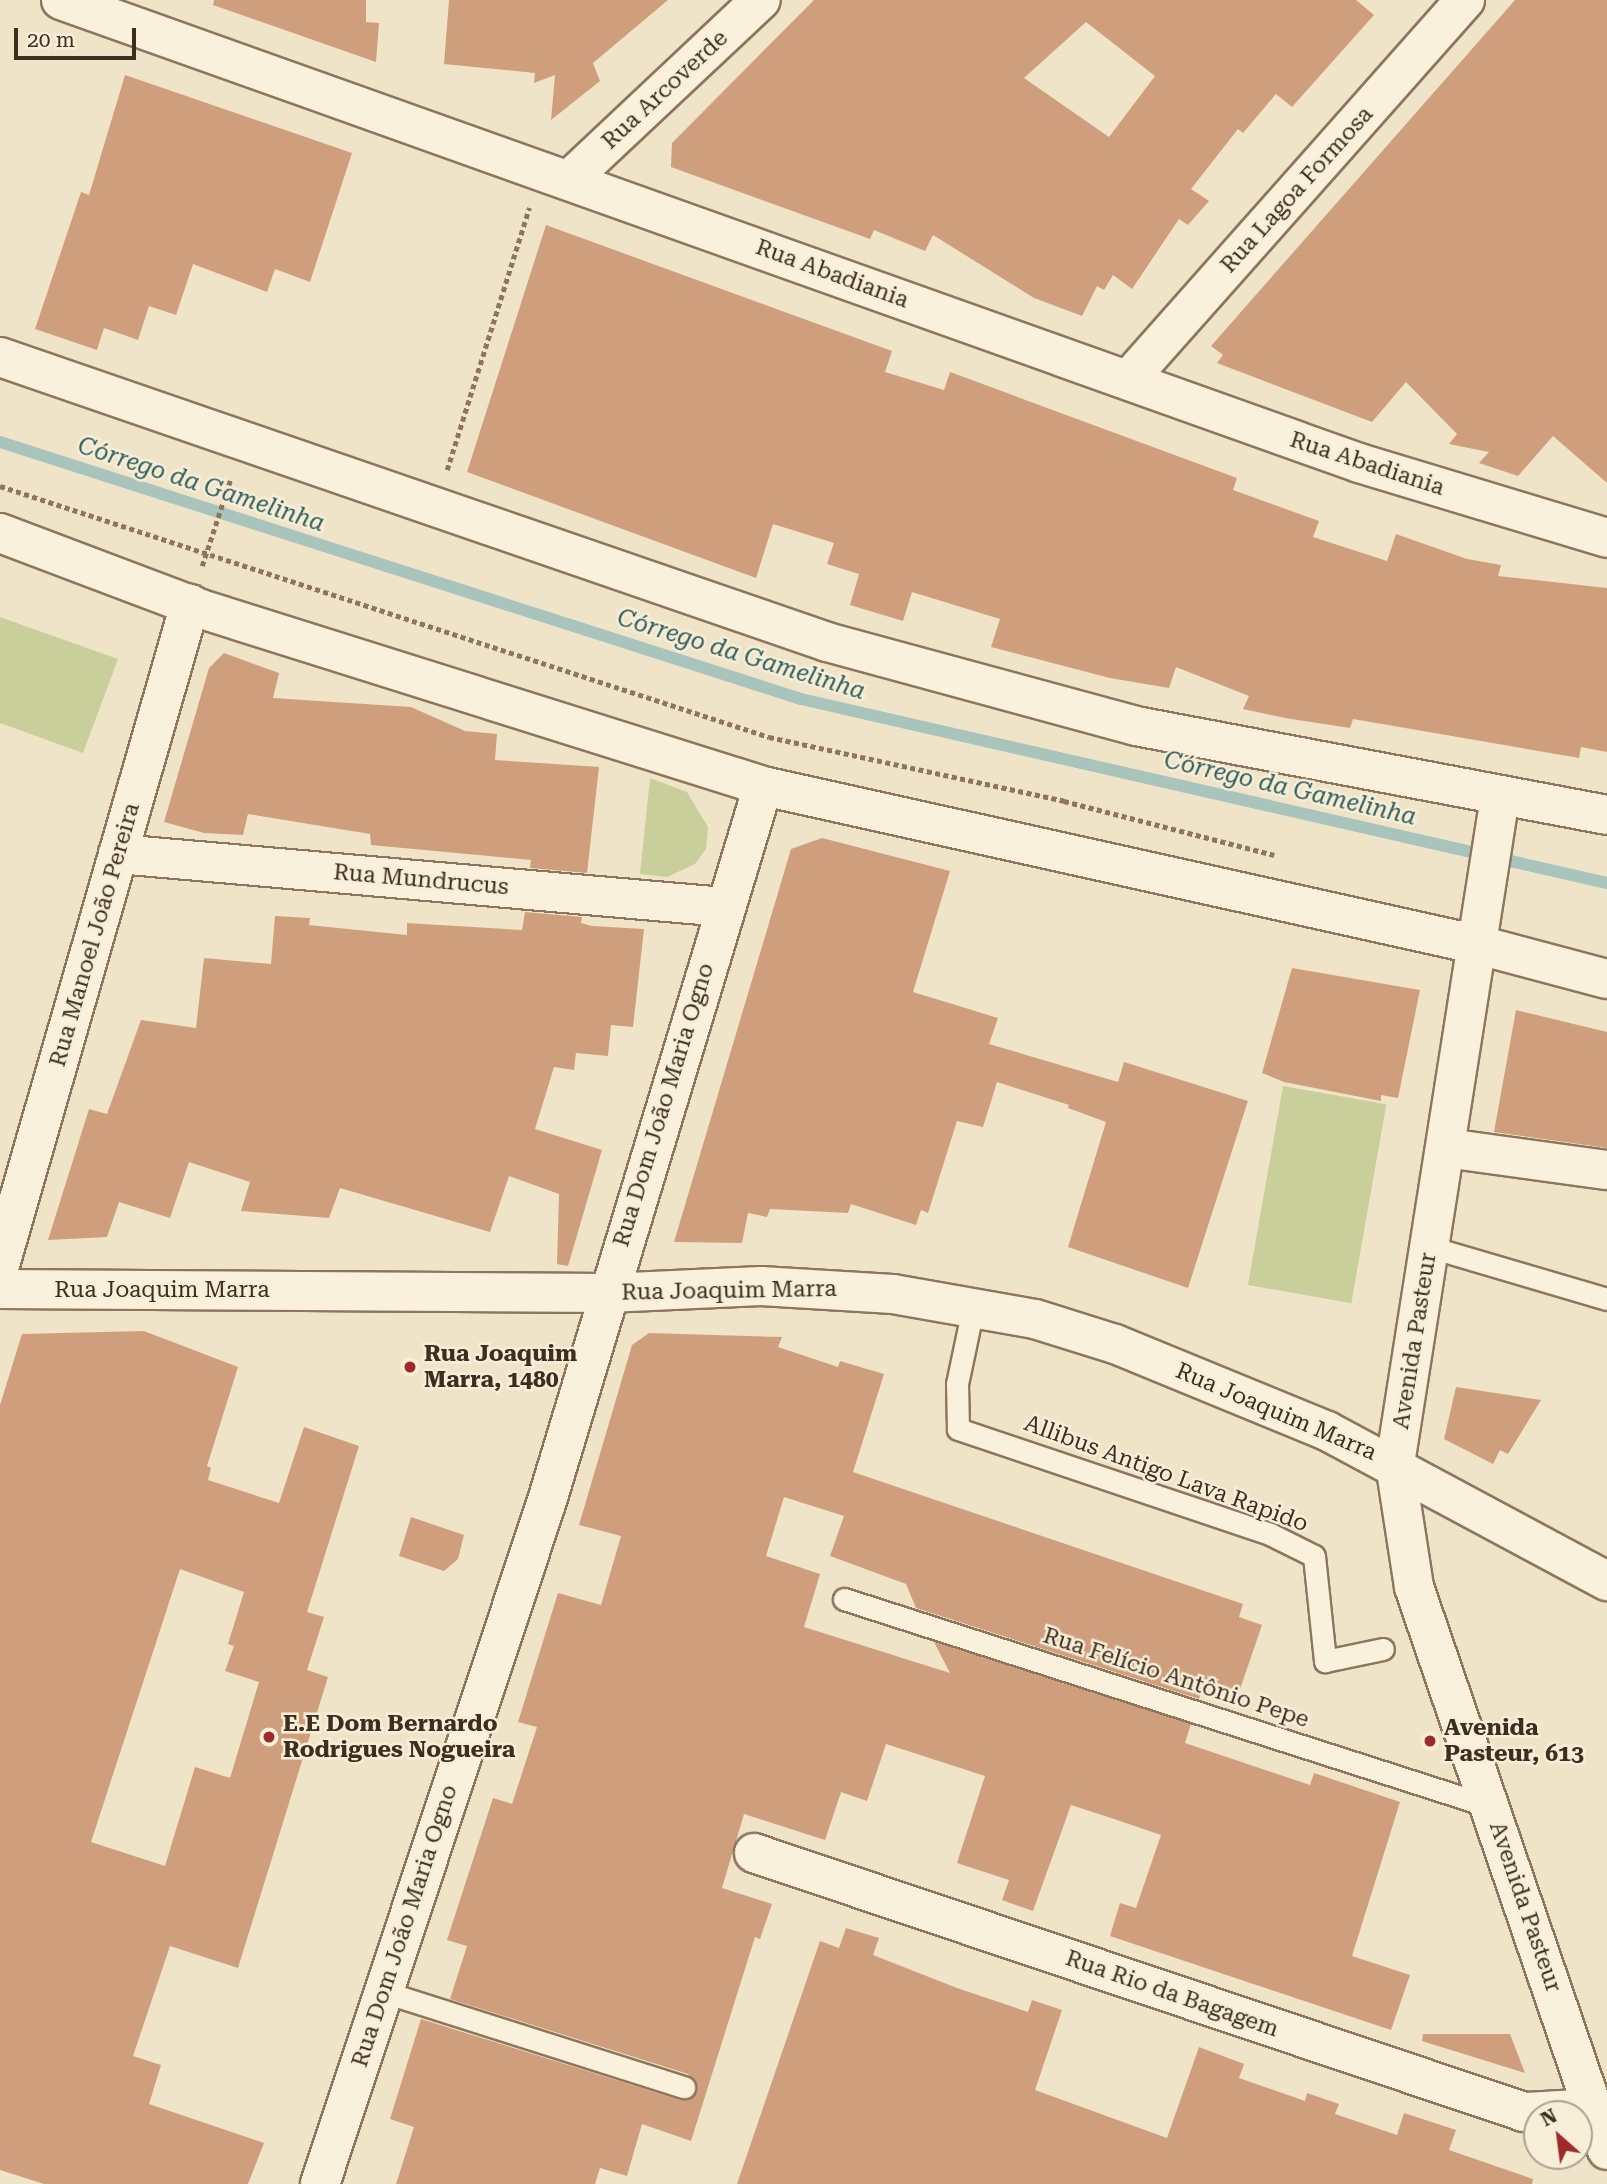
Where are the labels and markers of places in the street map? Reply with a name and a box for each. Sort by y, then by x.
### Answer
place label: Rua Joaquim Marra, 1480 [424,1340,577,1394]
marker: Rua Joaquim Marra, 1480 [402,1359,418,1375]
place label: E.E Dom Bernardo Rodrigues Nogueira [283,1710,515,1764]
place label: Avenida Pasteur, 613 [1444,1714,1584,1768]
marker: E.E Dom Bernardo Rodrigues Nogueira [261,1729,277,1745]
marker: Avenida Pasteur, 613 [1422,1733,1438,1749]

